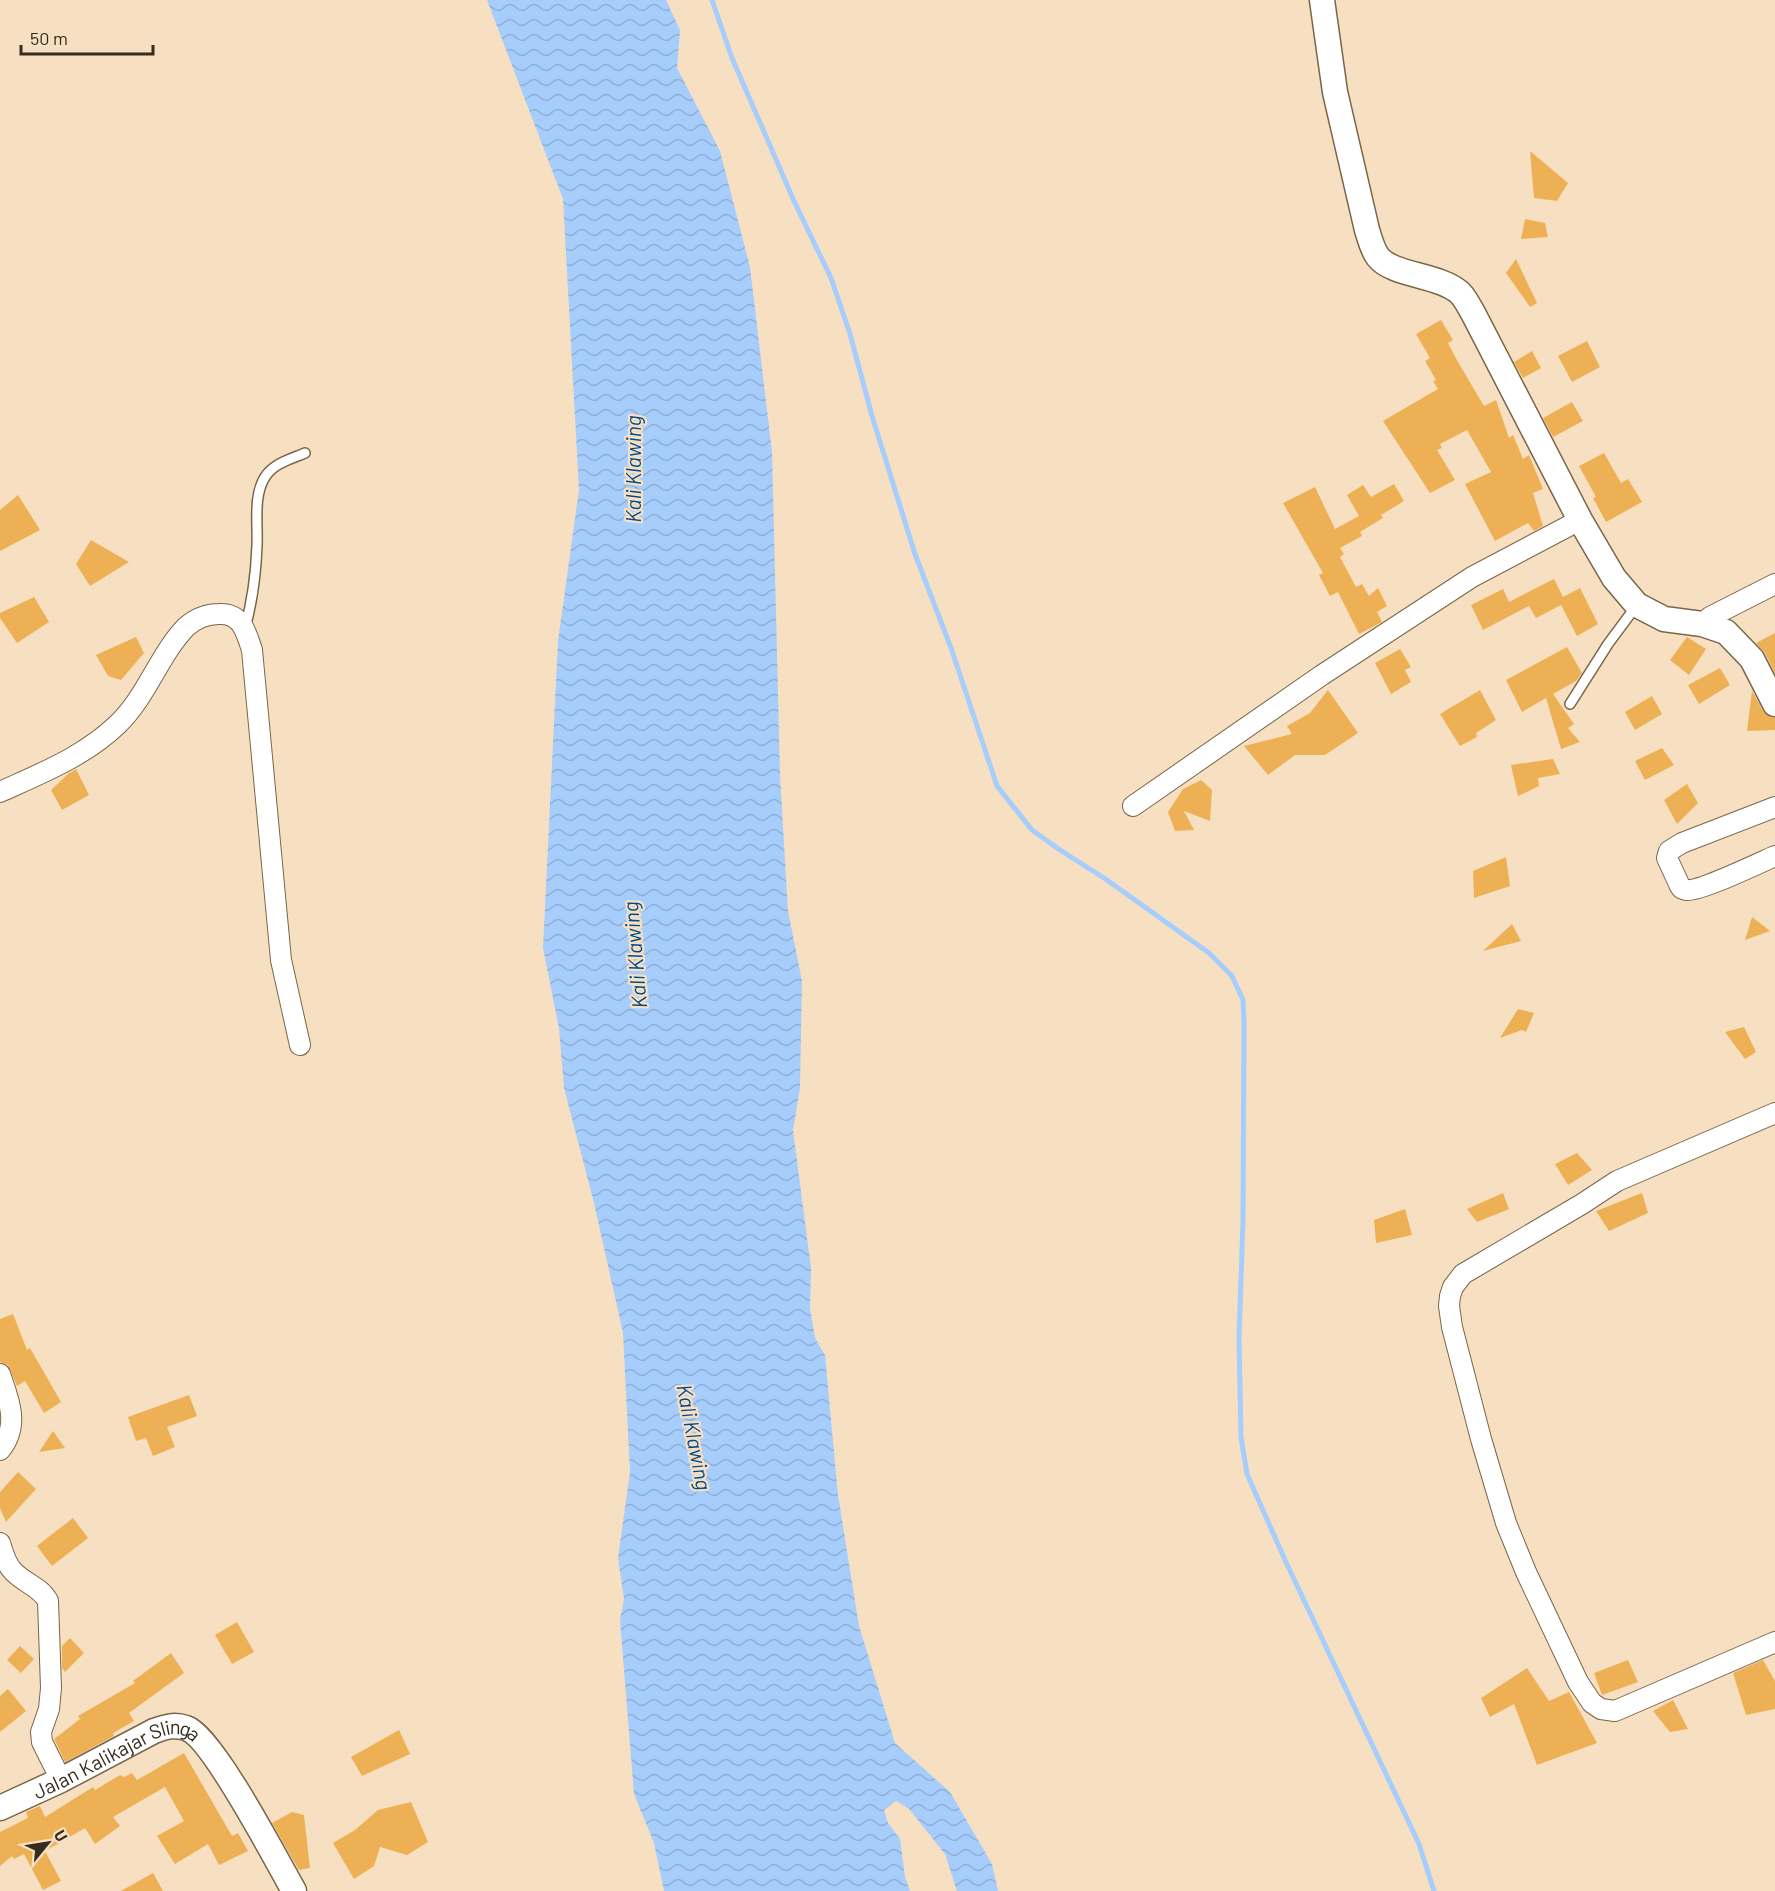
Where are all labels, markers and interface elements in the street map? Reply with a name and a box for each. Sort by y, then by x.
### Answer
scale bar [21,18,153,56]
text: 50 m [30,27,68,49]
water label: Kali Klawing [620,415,645,523]
water label: Kali Klawing [617,900,651,1010]
water label: Kali Klawing [672,1382,718,1492]
street label: Jalan Kalikajar Slinga [29,1714,206,1803]
north arrow [18,1813,78,1873]
text: U [51,1826,72,1844]

